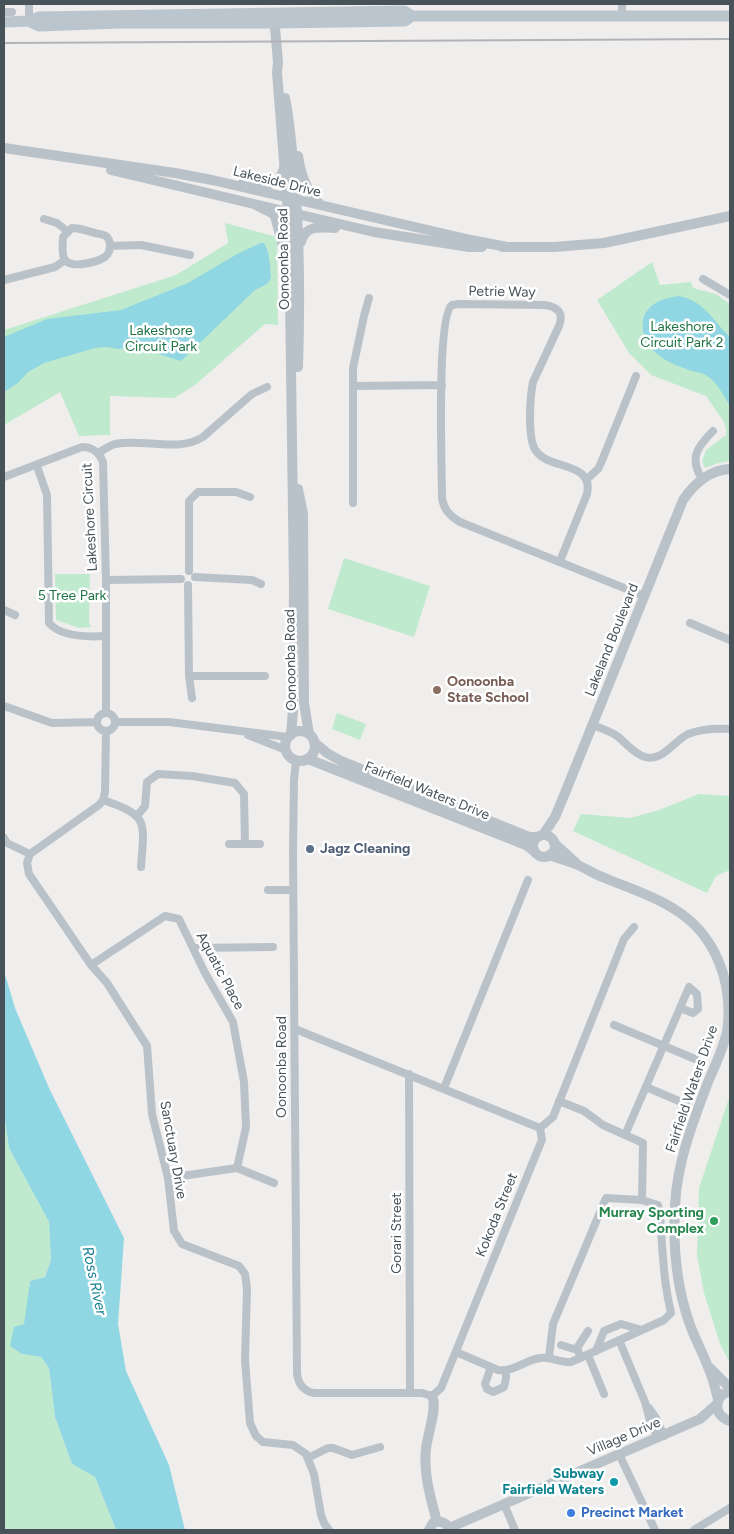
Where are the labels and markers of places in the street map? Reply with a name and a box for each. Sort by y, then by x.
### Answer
place label: Oonoonba State School [447,674,529,706]
marker: Oonoonba State School [431,684,443,696]
place label: Jagz Cleaning [320,841,410,857]
marker: Jagz Cleaning [304,843,316,855]
place label: Murray Sporting Complex [599,1205,704,1238]
marker: Murray Sporting Complex [708,1215,720,1227]
place label: Subway Fairfield Waters [502,1466,604,1498]
marker: Subway Fairfield Waters [608,1476,620,1488]
place label: Precinct Market [581,1505,684,1521]
marker: Precinct Market [565,1507,577,1519]

